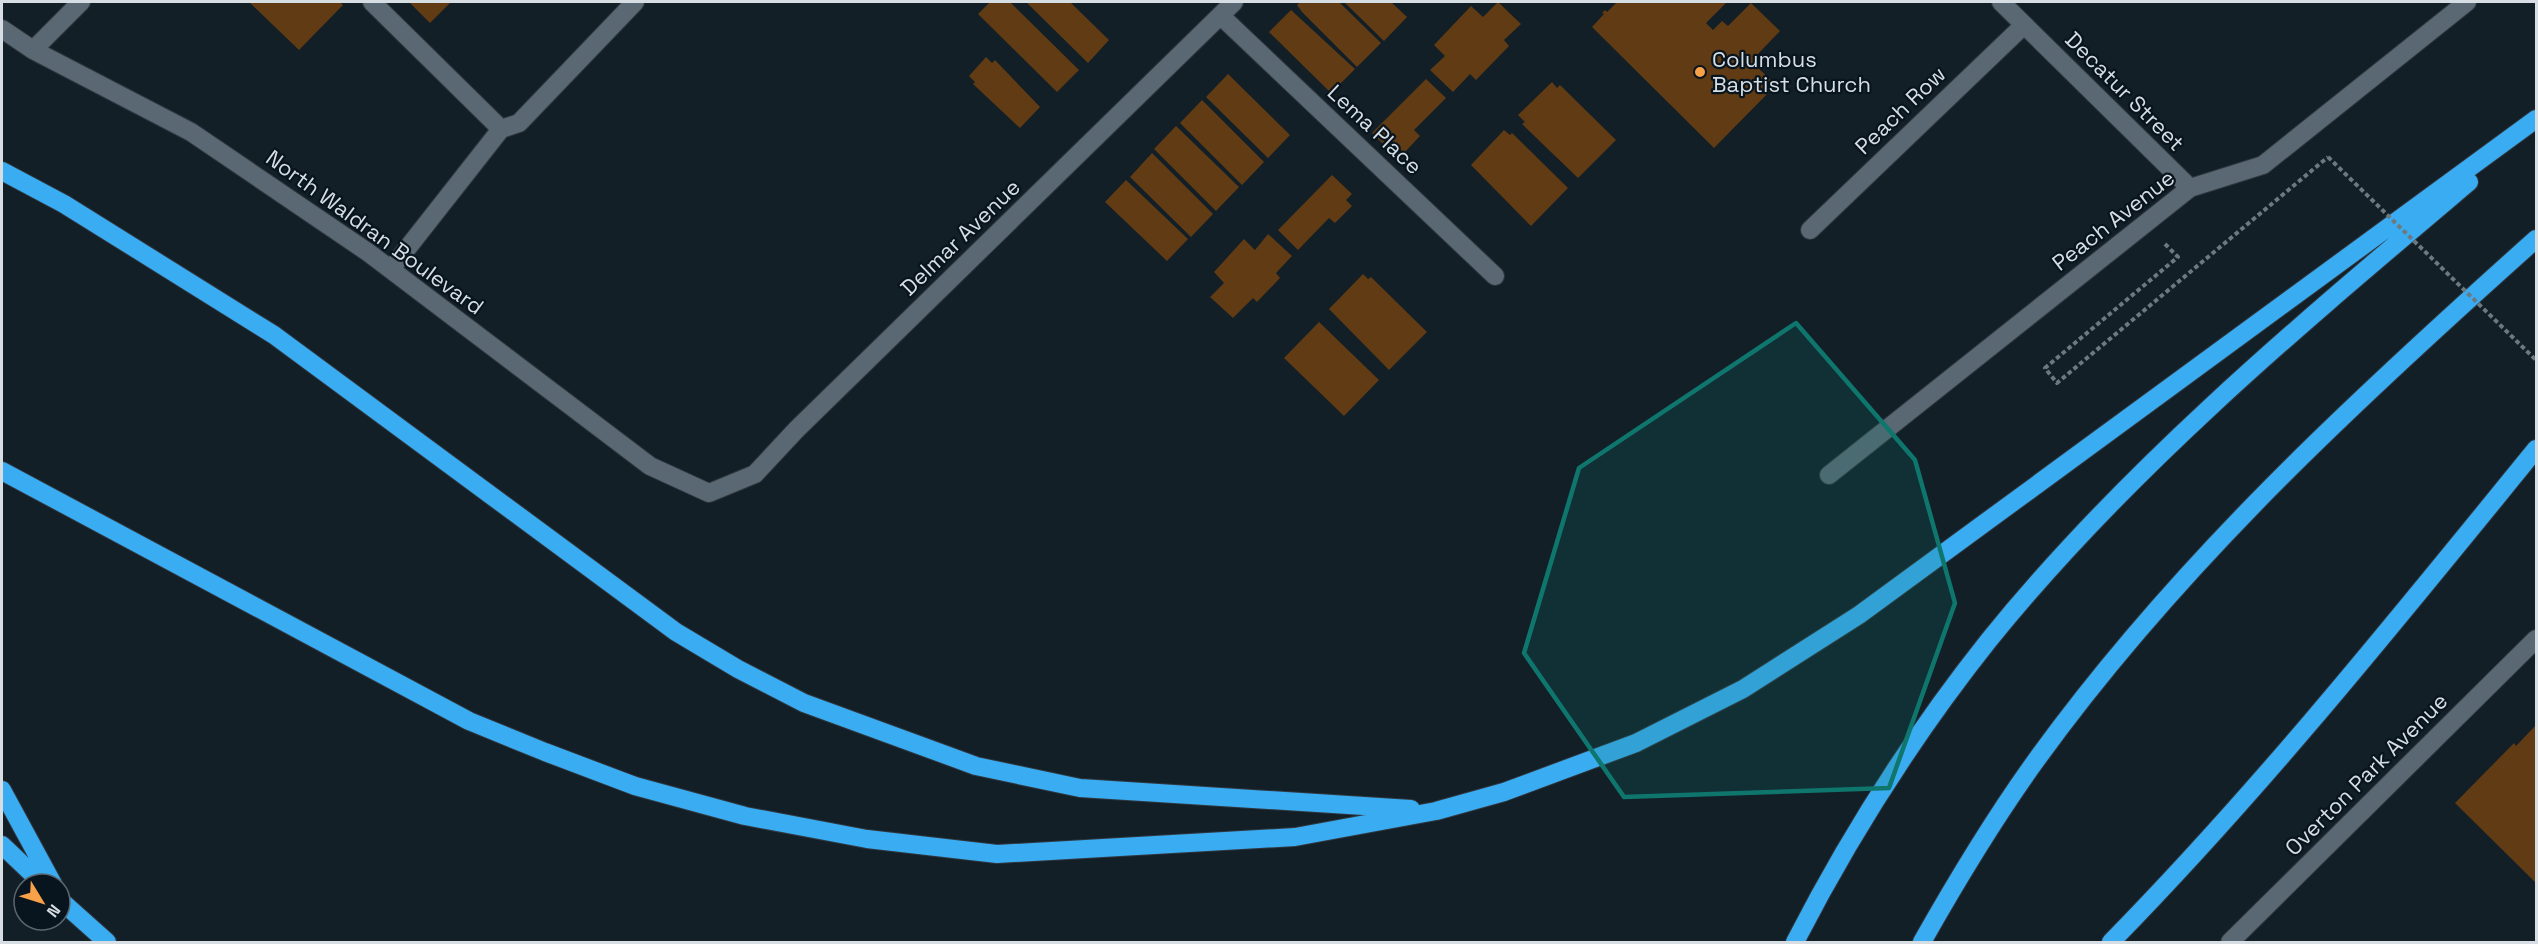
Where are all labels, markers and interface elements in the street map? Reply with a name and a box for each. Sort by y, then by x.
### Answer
street label: Decatur Street [2059,25,2191,157]
place label: Columbus Baptist Church [1712,45,1871,98]
street label: Peach Row [1849,60,1951,160]
marker: Columbus Baptist Church [1693,65,1707,79]
street label: Lema Place [1322,78,1428,180]
street label: North Waldran Boulevard [261,144,489,320]
street label: Peach Avenue [2046,163,2180,277]
street label: Delmar Avenue [894,173,1026,301]
street label: Overton Park Avenue [2279,687,2453,861]
north arrow [12,872,72,932]
text: N [42,900,65,922]

